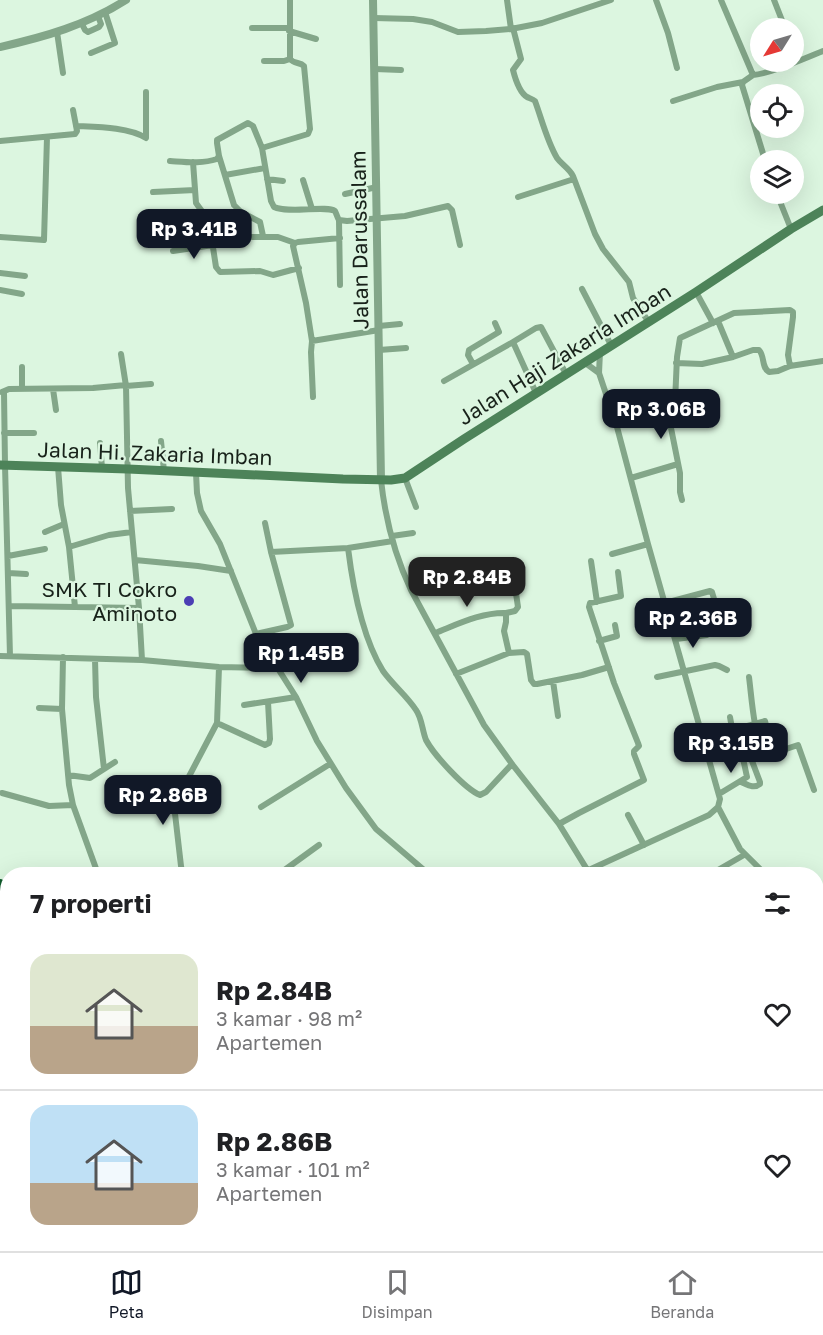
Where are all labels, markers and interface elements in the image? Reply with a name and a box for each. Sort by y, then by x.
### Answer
north arrow [750,18,804,72]
map controls [750,18,804,204]
button: locate [750,84,804,138]
street label: Jalan Darussalam [344,150,374,330]
button: layers [750,150,804,204]
pin: Rp 3.41B [132,209,256,260]
text: Rp 3.41B [151,216,237,240]
street label: Jalan Haji Zakaria Imban [453,278,675,430]
pin: Rp 3.06B [599,389,723,440]
text: Rp 3.06B [616,396,706,420]
street label: Jalan Hi. Zakaria Imban [37,436,273,470]
pin: Rp 2.84B [405,557,529,608]
text: Rp 2.84B [422,564,512,588]
place label: SMK TI Cokro Aminoto [42,576,177,626]
marker: SMK TI Cokro Aminoto [182,594,196,608]
pin: Rp 2.36B [631,598,755,649]
text: Rp 2.36B [649,605,737,629]
pin: Rp 1.45B [239,633,363,684]
text: Rp 1.45B [258,640,344,664]
pin: Rp 3.15B [669,723,793,774]
text: Rp 3.15B [688,730,774,754]
pin: Rp 2.86B [101,775,225,826]
text: Rp 2.86B [118,782,208,806]
icon: filters [761,887,794,920]
text: 7 properti [30,888,152,919]
text: Rp 2.84B [216,975,332,1006]
icon: home [78,978,150,1050]
icon: heart [761,998,794,1031]
text: 3 kamar · 98 m² [216,1006,362,1030]
text: Apartemen [216,1030,322,1054]
text: Rp 2.86B [216,1126,332,1157]
icon: home [78,1129,150,1201]
icon: heart [761,1149,794,1182]
text: 3 kamar · 101 m² [216,1157,370,1181]
text: Apartemen [216,1181,322,1205]
tab: Peta [109,1266,144,1322]
tab: Disimpan [362,1266,433,1322]
tab: Beranda [650,1266,714,1322]

